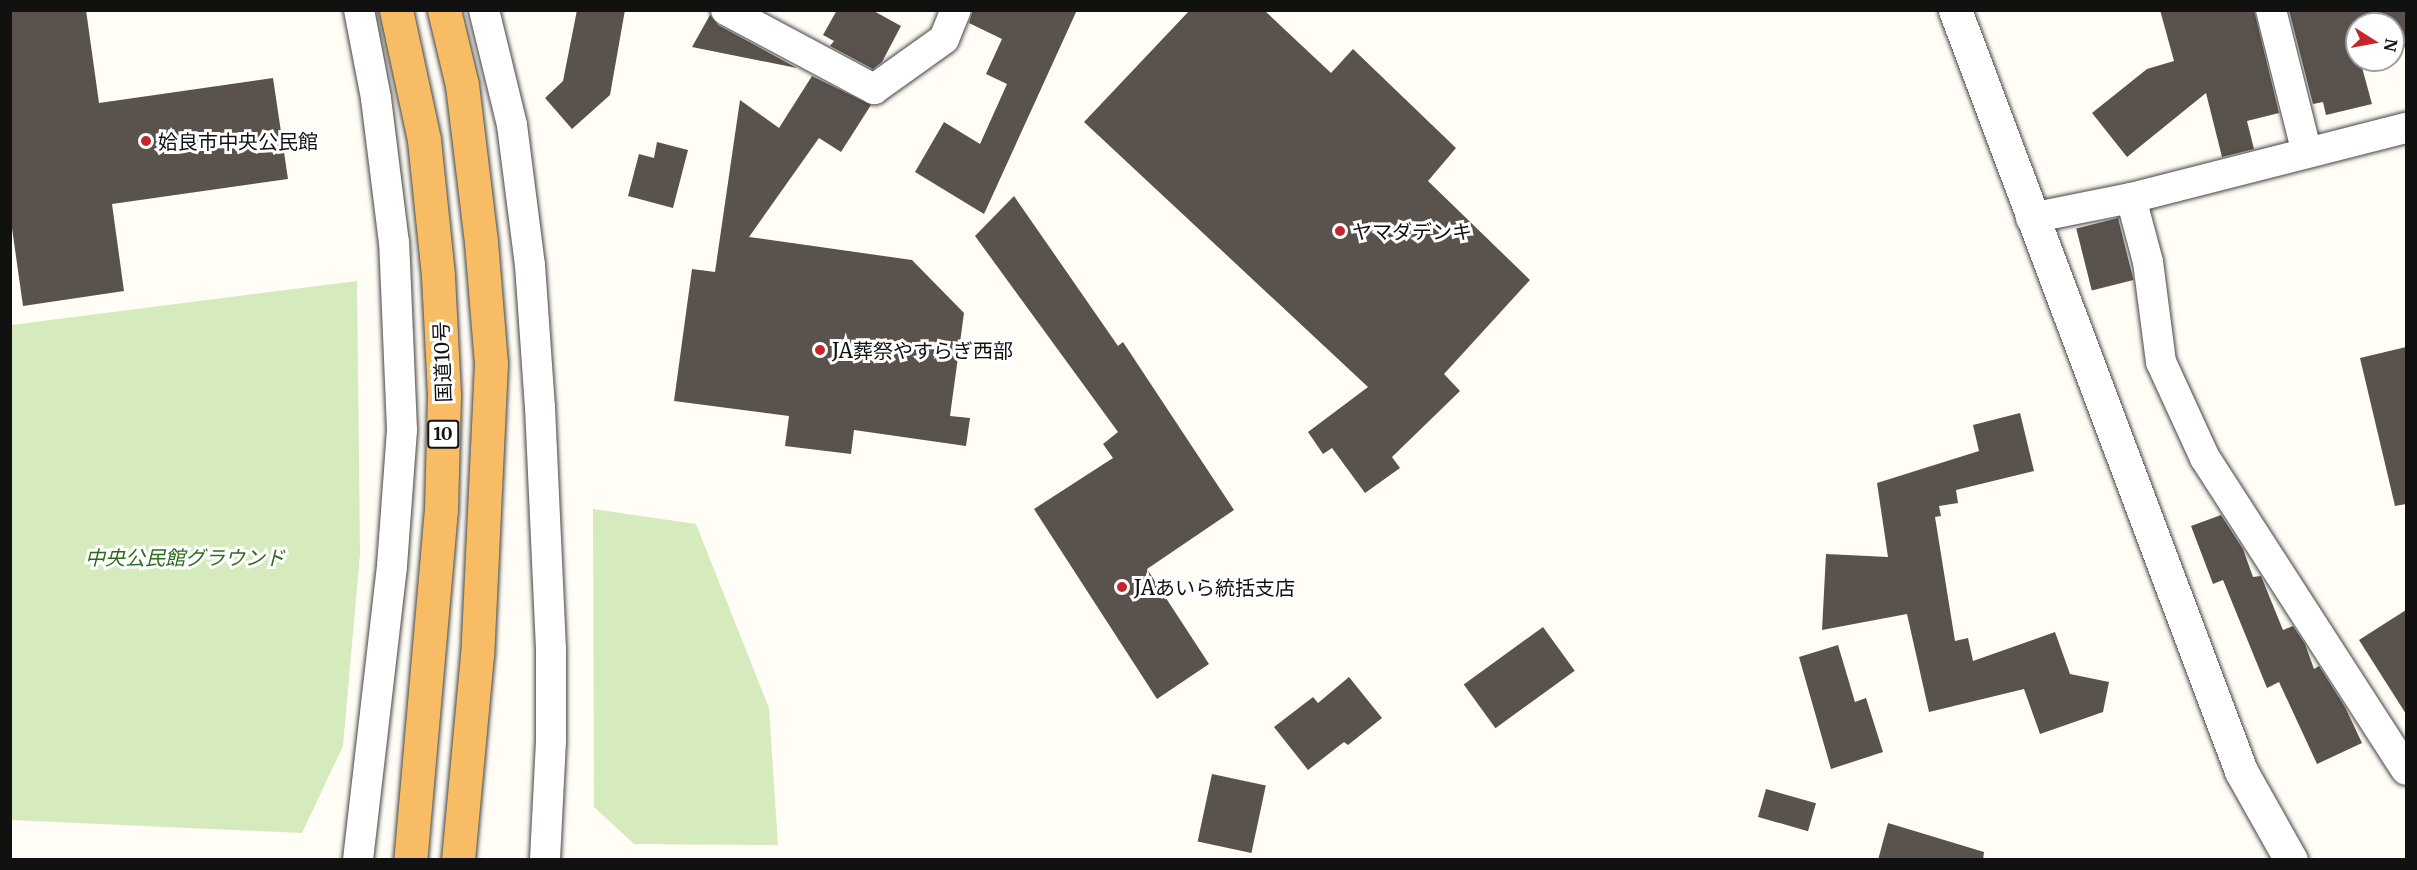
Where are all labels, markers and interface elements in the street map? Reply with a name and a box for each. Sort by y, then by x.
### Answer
north arrow [2345,12,2405,72]
text: N [2380,37,2402,53]
place label: 姶良市中央公民館 [158,129,318,153]
marker: 姶良市中央公民館 [139,134,153,148]
place label: ヤマダデンキ [1352,219,1472,243]
marker: ヤマダデンキ [1333,224,1347,238]
street label: 国道10号 [429,321,455,403]
place label: JA葬祭やすらぎ西部 [832,338,1013,362]
marker: JA葬祭やすらぎ西部 [813,343,827,357]
road number: 10 [426,419,460,449]
park label: 中央公民館グラウンド [85,545,285,569]
place label: JAあいら統括支店 [1134,575,1295,599]
marker: JAあいら統括支店 [1115,580,1129,594]

